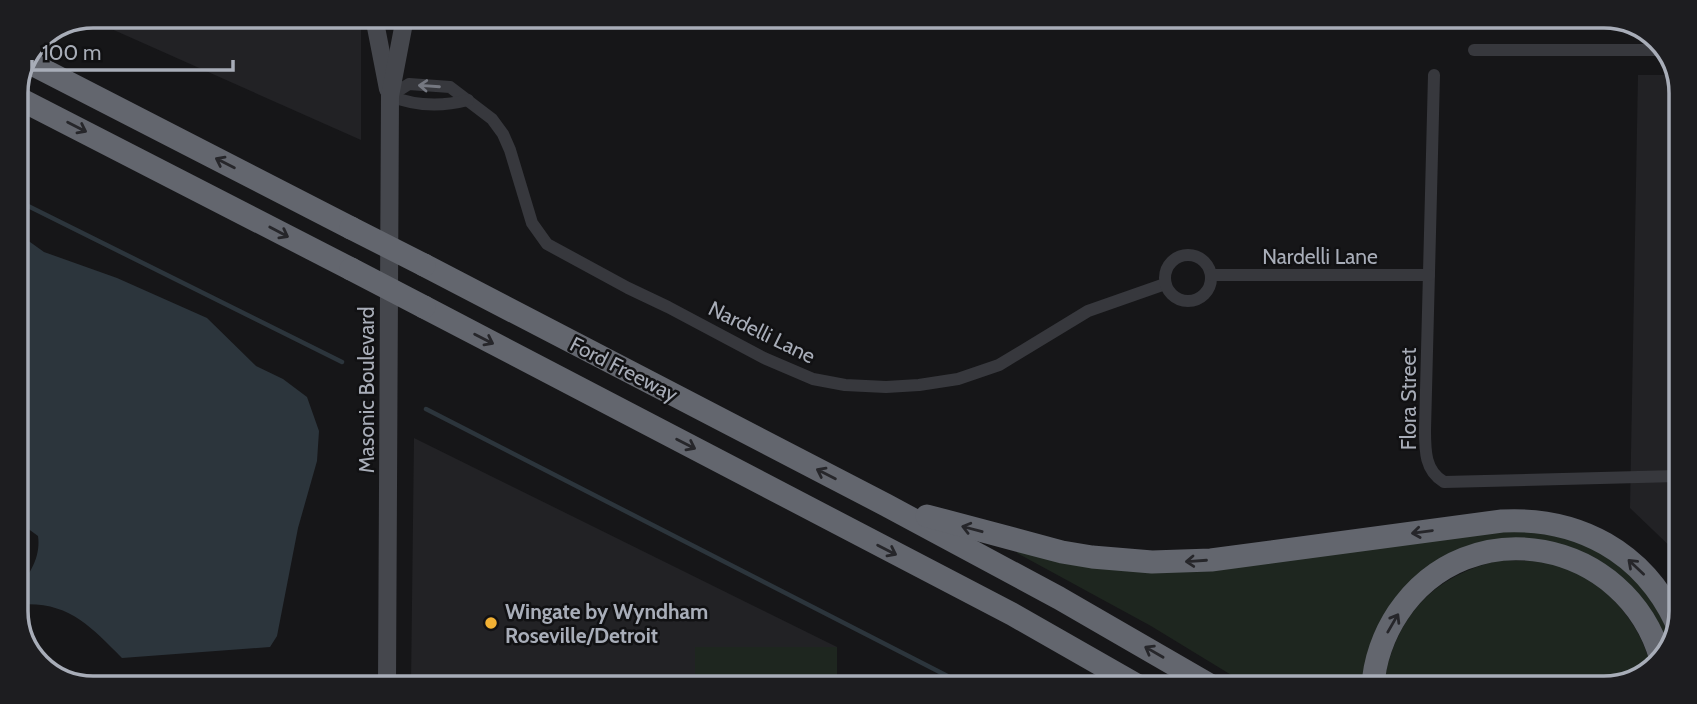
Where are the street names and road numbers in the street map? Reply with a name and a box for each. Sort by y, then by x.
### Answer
street label: Nardelli Lane [1262,244,1378,269]
street label: Nardelli Lane [705,295,820,369]
street label: Masonic Boulevard [354,307,379,473]
street label: Ford Freeway [566,331,682,407]
street label: Flora Street [1396,348,1421,450]

